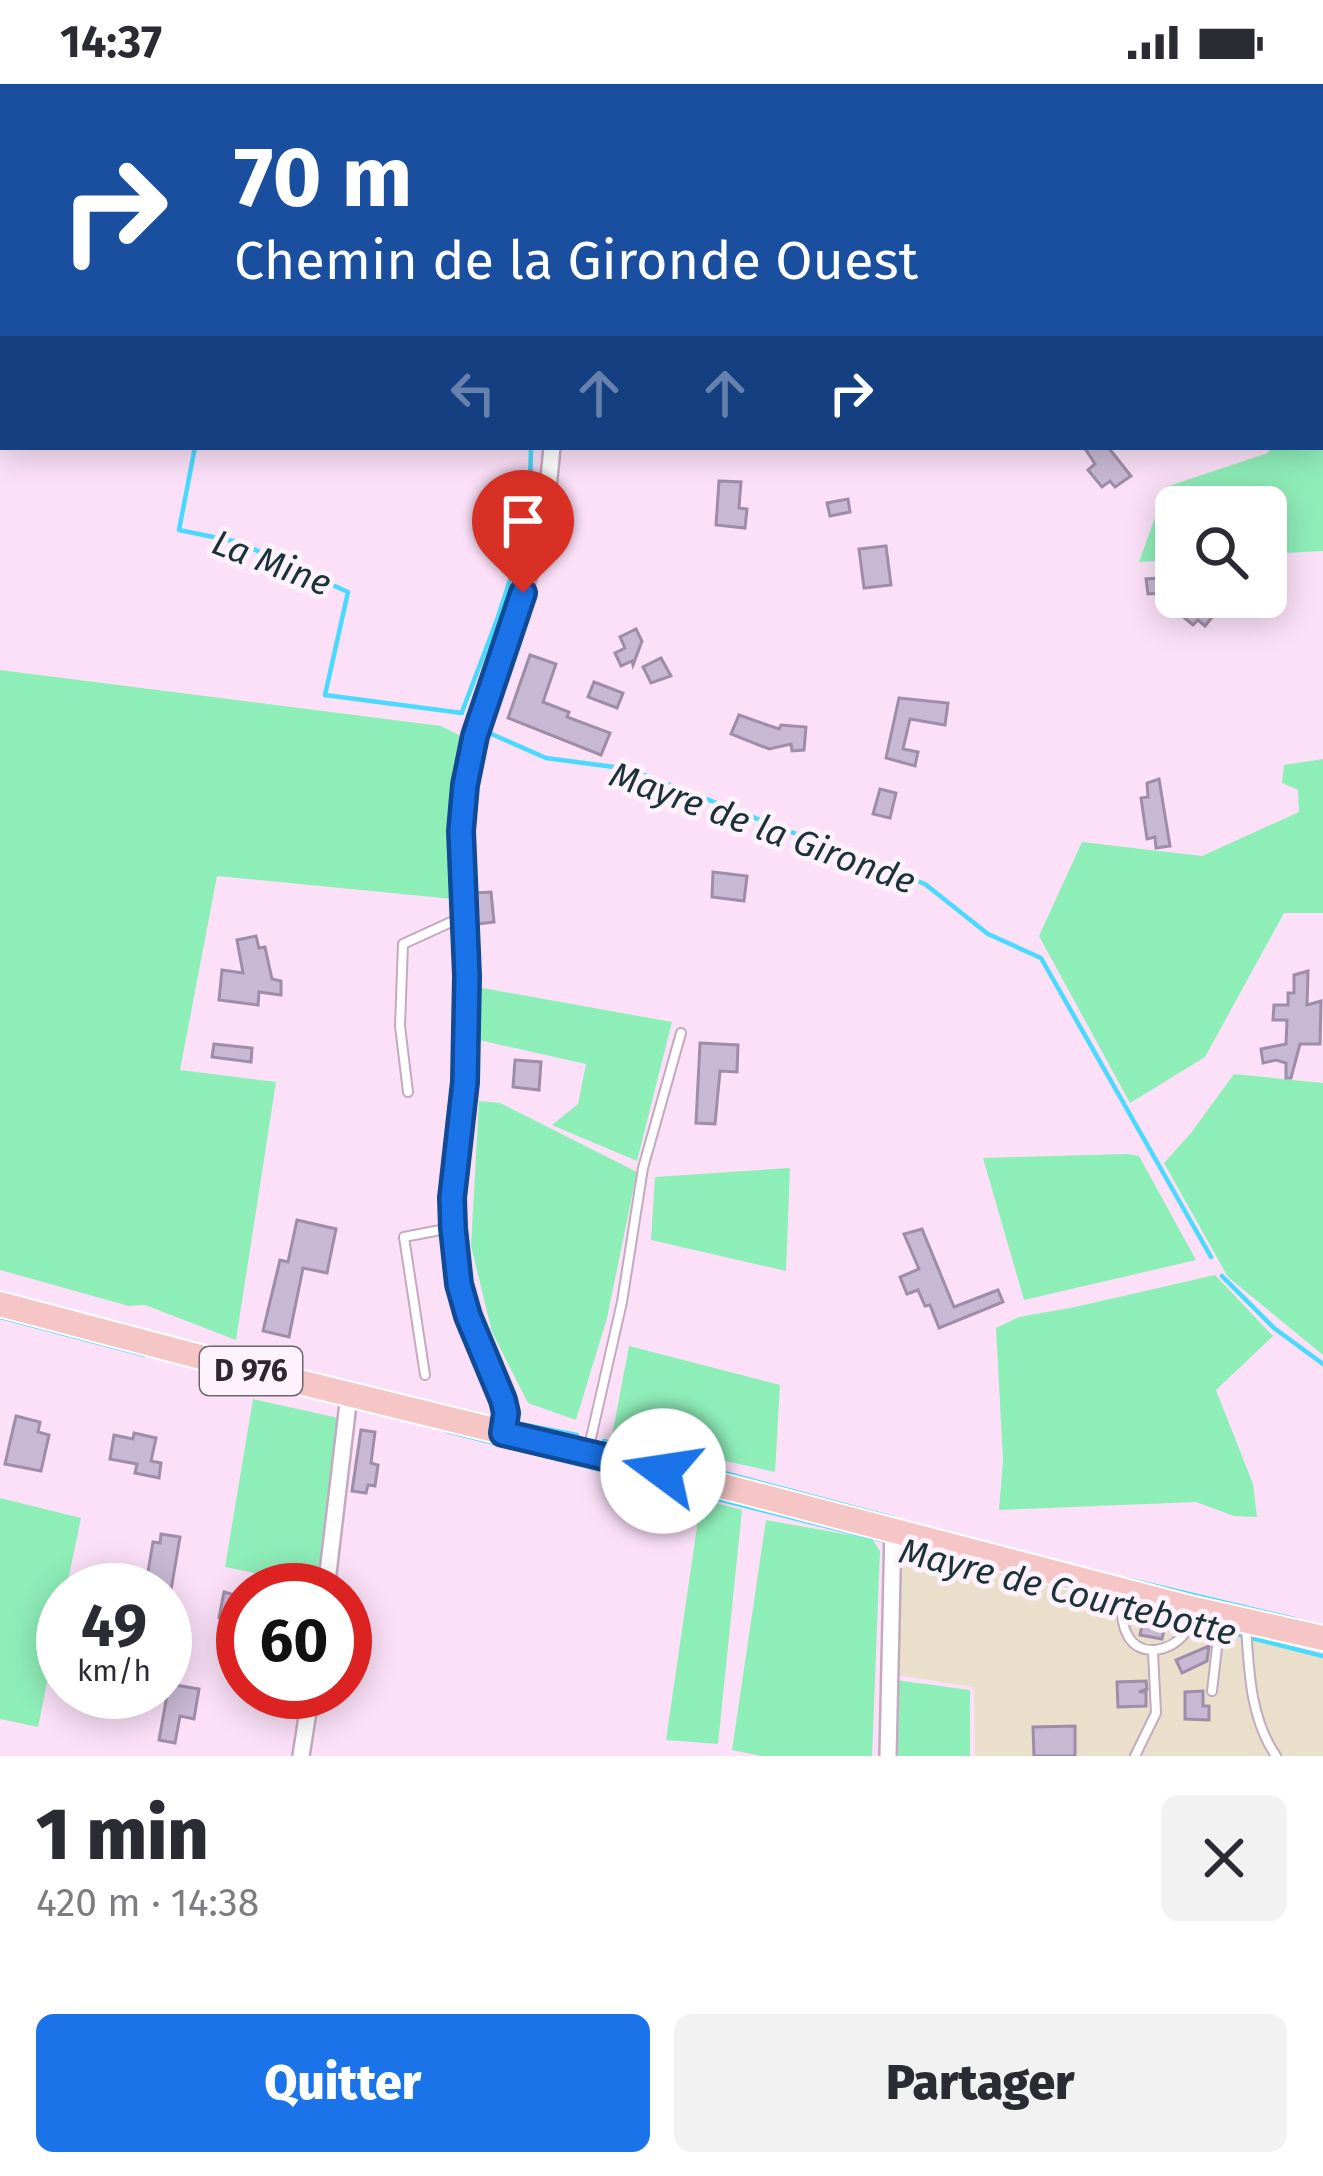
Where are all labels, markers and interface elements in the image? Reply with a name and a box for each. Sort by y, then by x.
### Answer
text: 14:37 [60,15,162,69]
text: 70 m [234,127,412,228]
icon: right [36,132,192,288]
text: Chemin de la Gironde Ouest [234,229,918,293]
icon: left [440,360,506,426]
icon: ahead [566,360,632,426]
icon: ahead [692,360,758,426]
icon: right [818,360,884,426]
pin [472,470,574,593]
map controls [1155,486,1287,618]
button: search [1155,486,1287,618]
icon: arrive [490,488,556,554]
water label: La Mine [206,520,337,606]
water label: Mayre de la Gironde [604,752,921,904]
road number: D 976 [200,1347,302,1395]
position arrow [600,1408,726,1534]
water label: Mayre de Courtebotte [895,1529,1241,1655]
speed limit sign: 60 [216,1563,372,1719]
text: 49 [81,1590,147,1662]
text: km/h [77,1653,151,1689]
text: 1 min [36,1792,209,1878]
button: close [1161,1795,1287,1921]
text: 420 m · 14:38 [36,1880,259,1926]
button: Quitter [36,2014,650,2152]
button: Partager [674,2014,1287,2152]

